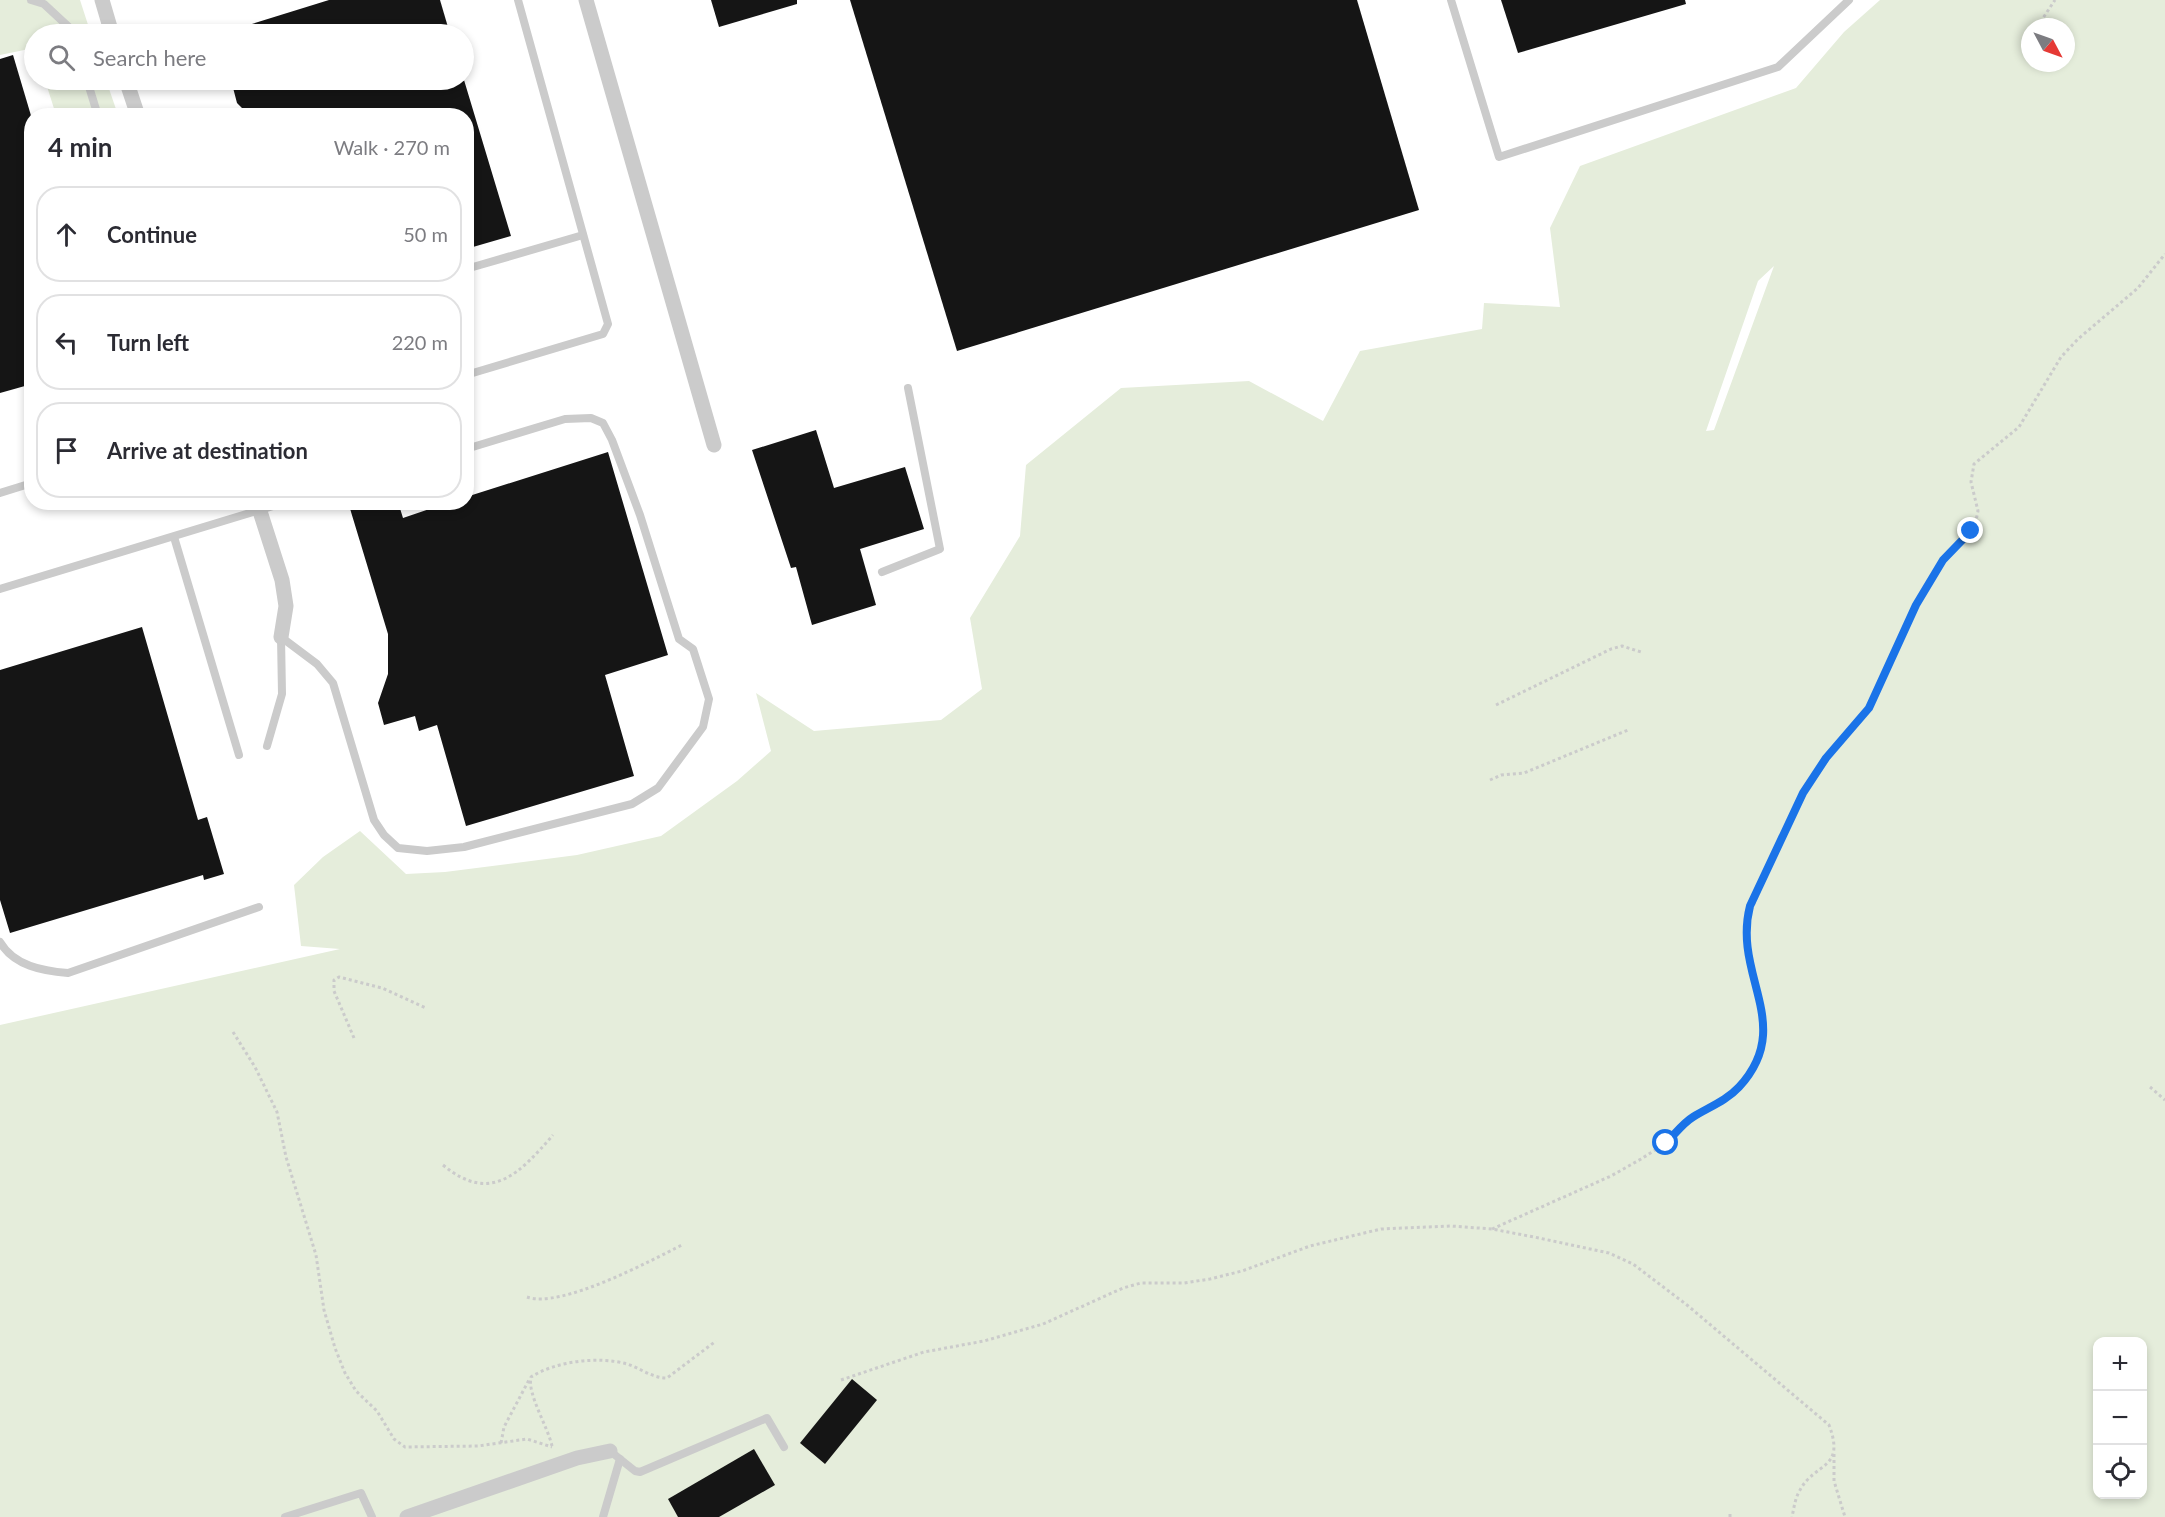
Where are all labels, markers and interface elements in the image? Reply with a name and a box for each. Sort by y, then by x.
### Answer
north arrow [2021,18,2075,72]
search box [24,24,474,90]
icon: search [45,41,78,74]
text: Search here [93,44,206,71]
text: 4 min [48,131,112,163]
text: Walk · 270 m [334,135,450,159]
icon: ahead [50,218,83,251]
text: Continue [107,221,197,248]
text: 50 m [403,222,448,246]
icon: left [50,326,83,359]
text: Turn left [107,329,189,356]
text: 220 m [392,330,448,354]
icon: arrive [50,434,83,467]
text: Arrive at destination [107,437,308,464]
route end [1957,517,1983,543]
route start [1652,1129,1678,1155]
map controls [2093,1337,2147,1499]
button: + [2093,1337,2147,1391]
button: − [2093,1391,2147,1445]
button: locate [2093,1445,2147,1499]

